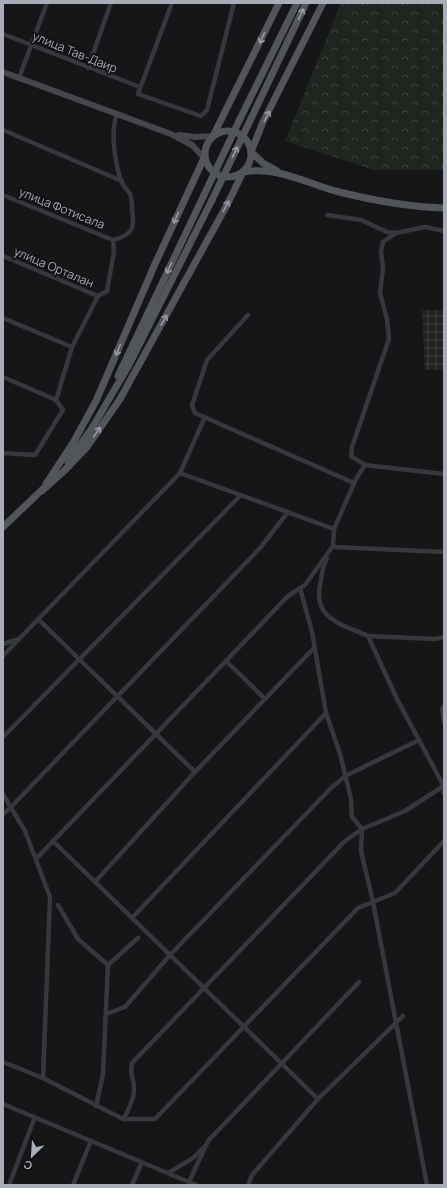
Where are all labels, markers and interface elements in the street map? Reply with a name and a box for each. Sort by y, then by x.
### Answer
one-way arrow [298,9,305,21]
street label: улица Тав-Даир [30,27,120,77]
one-way arrow [258,32,265,44]
one-way arrow [264,110,271,122]
one-way arrow [232,146,239,158]
street label: улица Фотисала [16,183,108,233]
one-way arrow [223,200,230,212]
one-way arrow [172,212,179,224]
street label: улица Орталан [11,243,97,291]
one-way arrow [165,262,172,274]
one-way arrow [160,314,168,326]
one-way arrow [114,344,121,356]
one-way arrow [93,427,101,438]
north arrow [12,1136,52,1176]
text: С [21,1157,34,1174]

